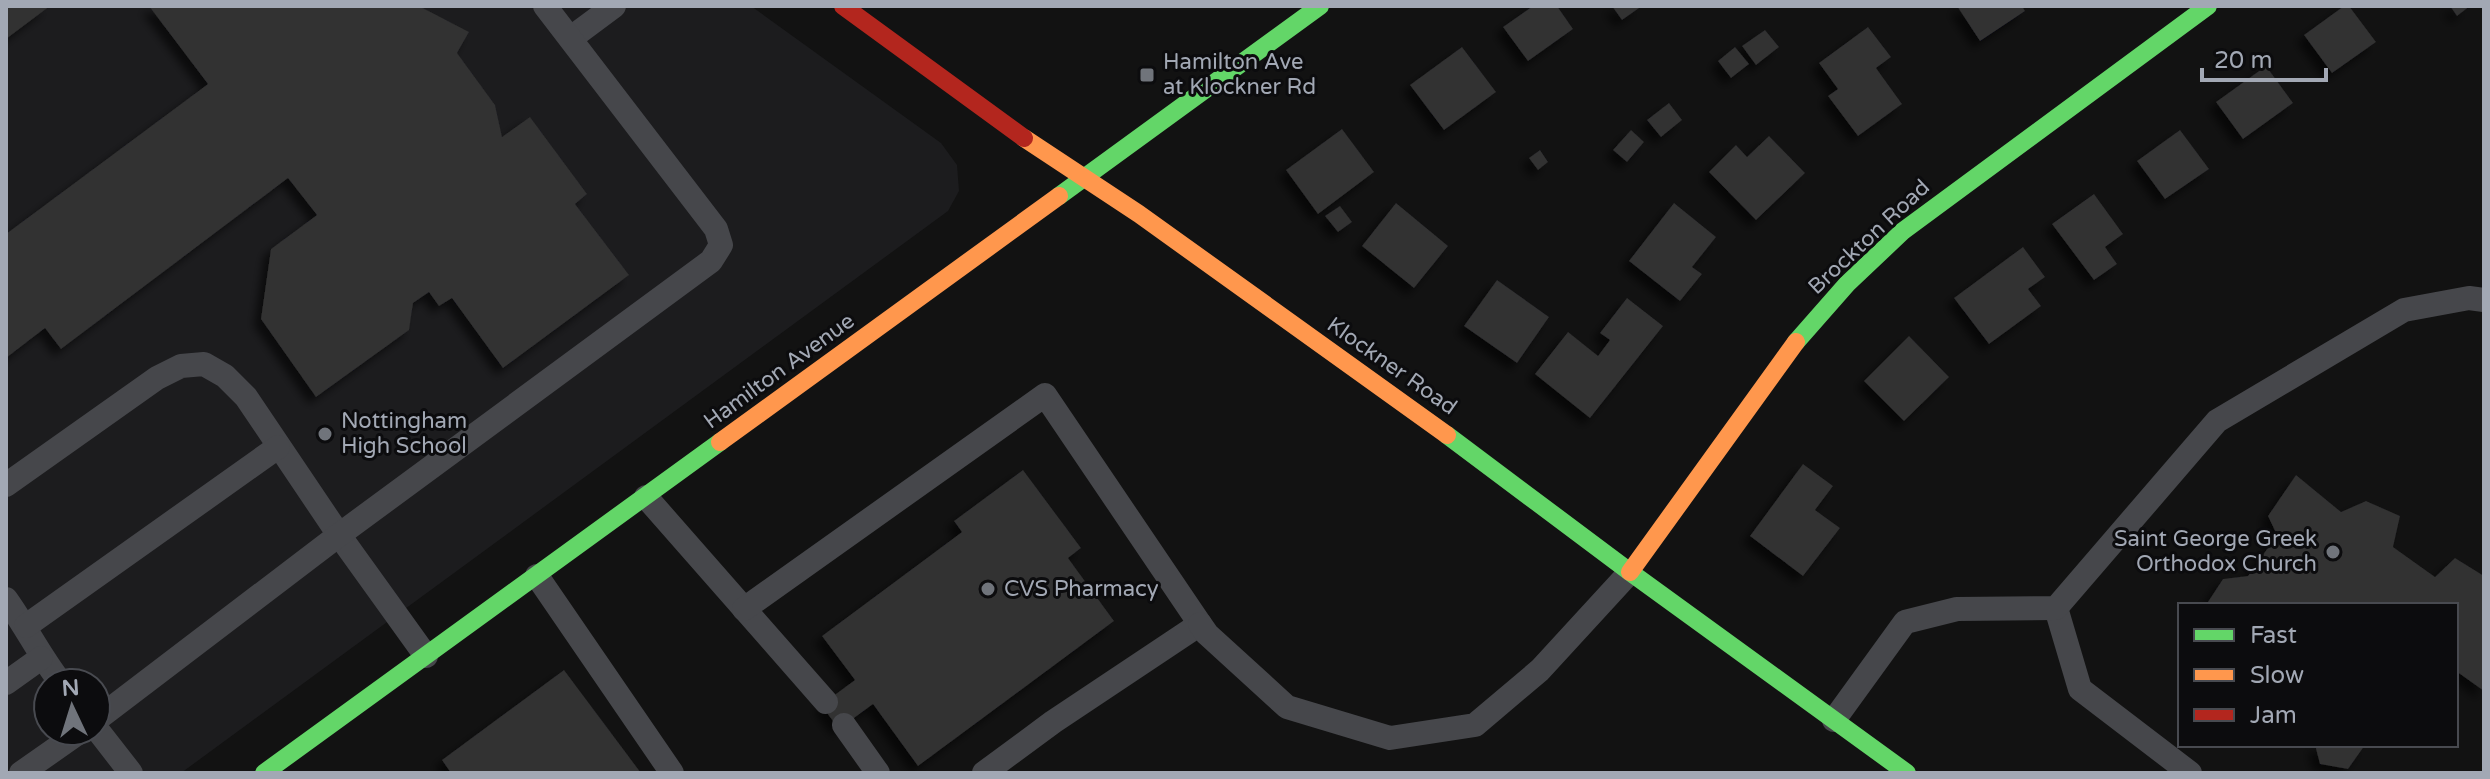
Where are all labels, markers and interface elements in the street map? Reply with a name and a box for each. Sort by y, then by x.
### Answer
scale bar [2202,32,2326,82]
text: 20 m [2214,46,2272,75]
place label: Hamilton Ave at Klockner Rd [1163,49,1316,100]
marker: Hamilton Ave at Klockner Rd [1138,66,1156,84]
street label: Brockton Road [1803,174,1935,300]
street label: Hamilton Avenue [699,308,859,434]
street label: Klockner Road [1322,312,1462,420]
place label: Nottingham High School [341,408,467,459]
marker: Nottingham High School [316,425,334,443]
place label: Saint George Greek Orthodox Church [2114,526,2317,577]
marker: Saint George Greek Orthodox Church [2324,543,2342,561]
place label: CVS Pharmacy [1004,576,1159,602]
marker: CVS Pharmacy [979,580,997,598]
legend [2178,603,2458,747]
text: Fast [2250,621,2297,650]
text: Slow [2250,661,2304,690]
north arrow [32,667,112,747]
text: N [61,674,80,702]
text: Jam [2250,701,2297,730]

